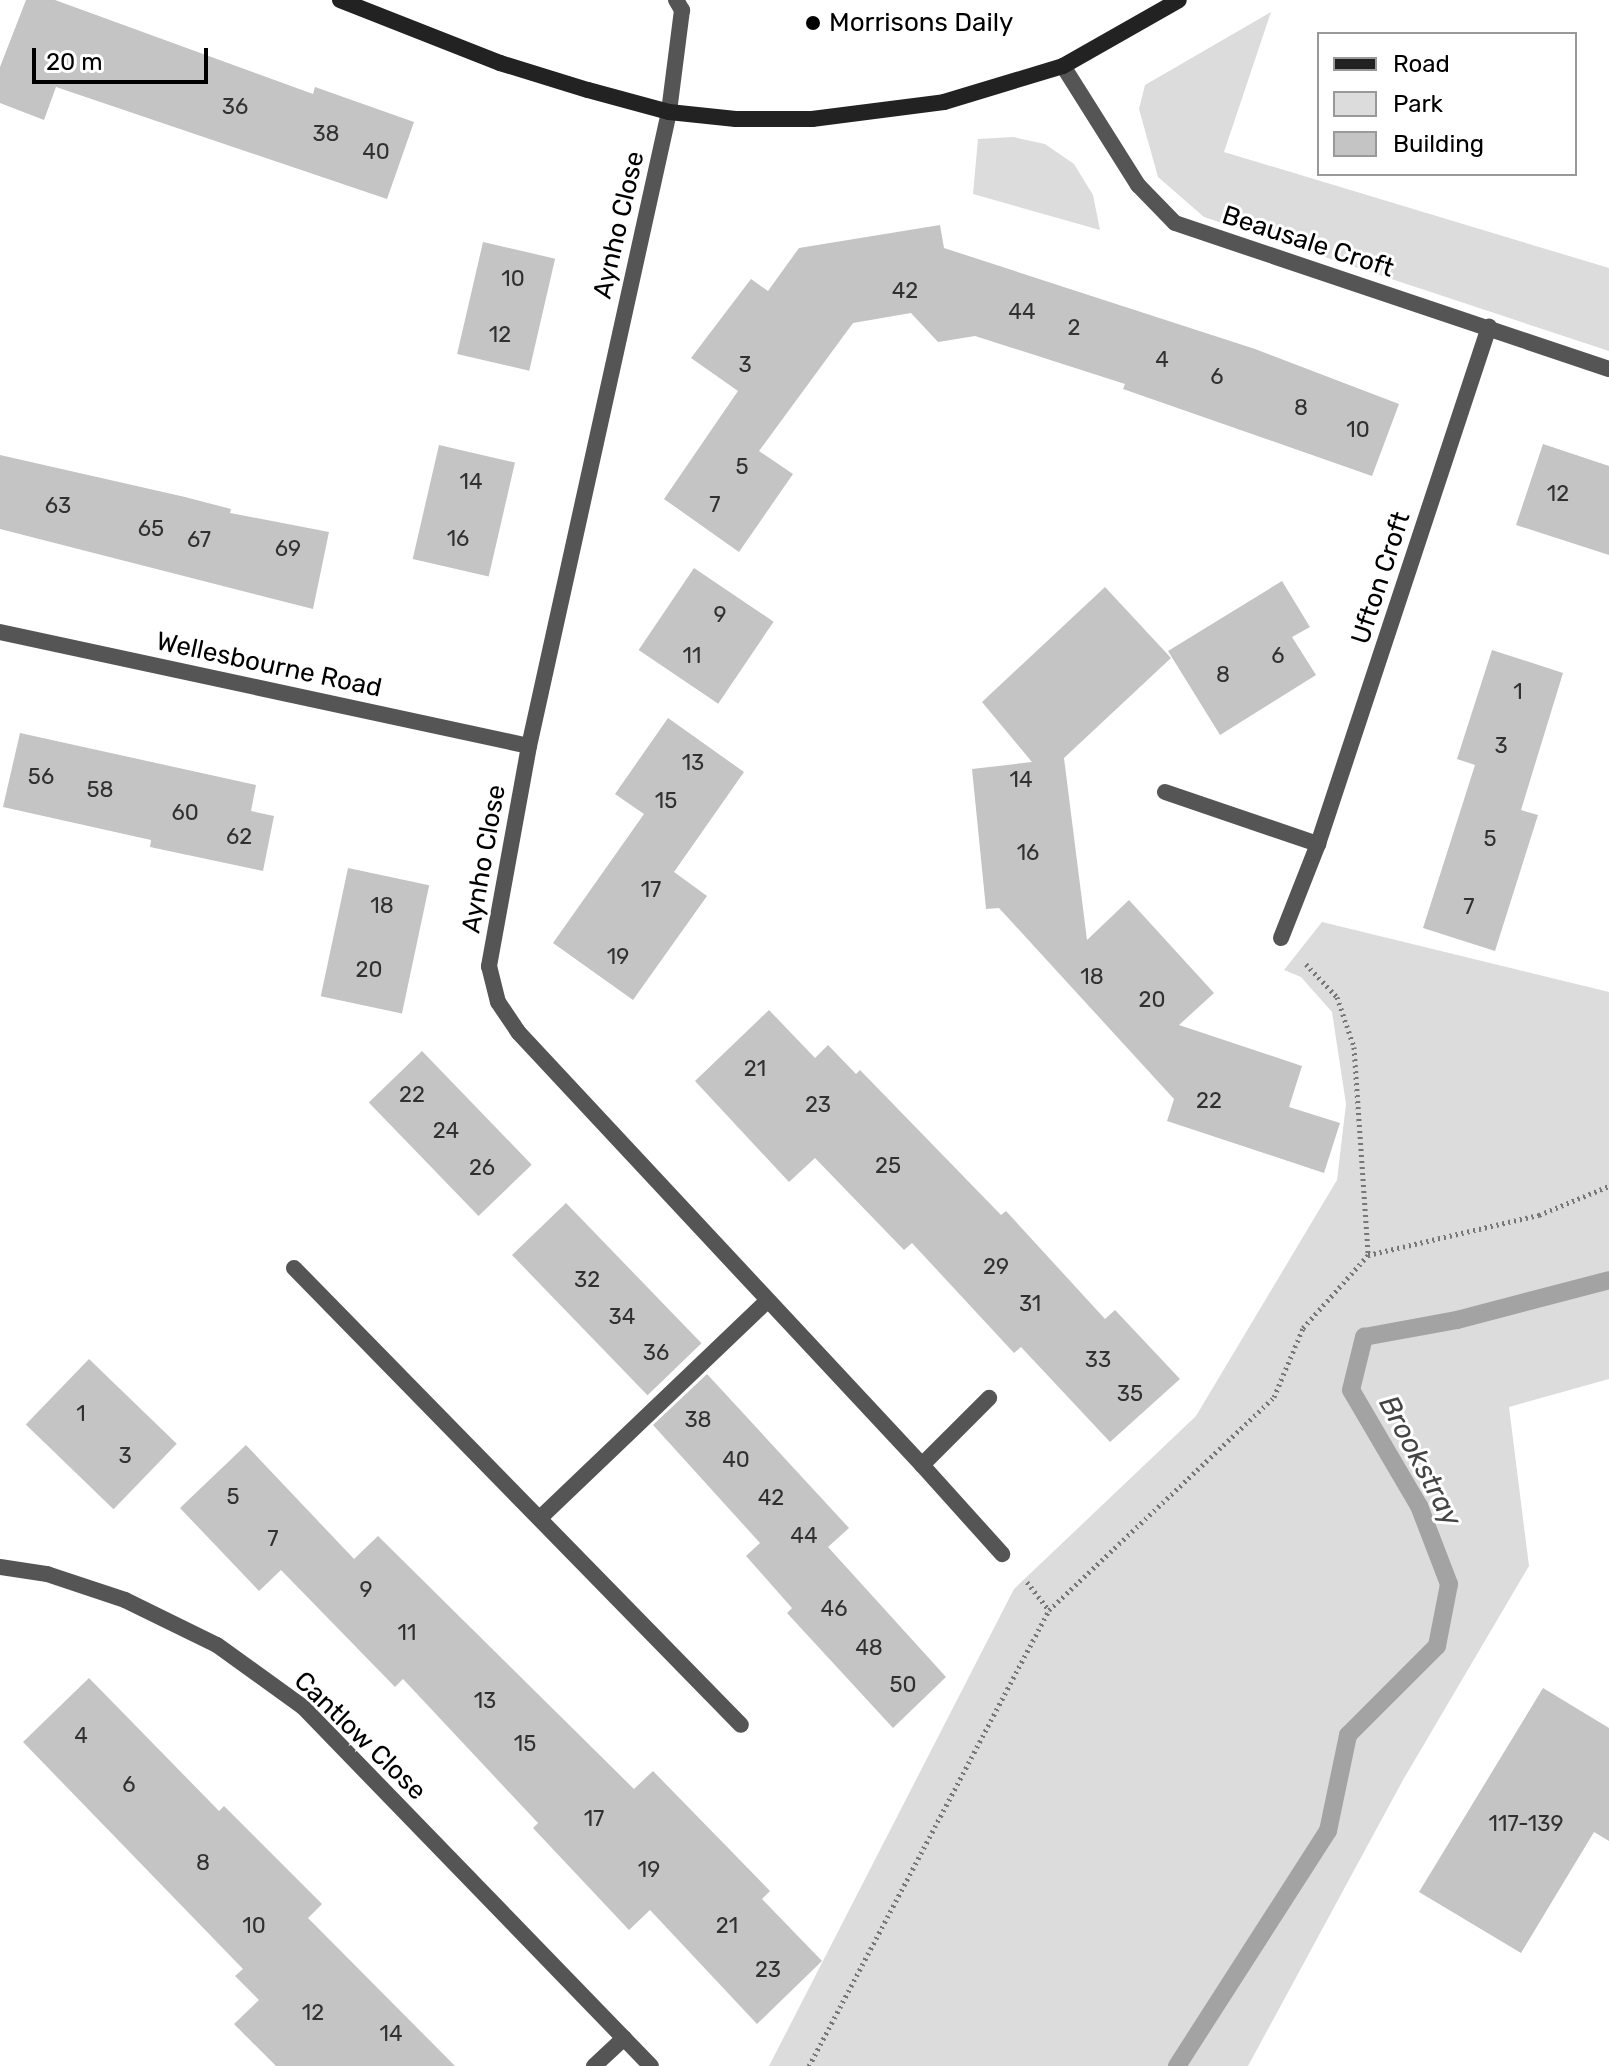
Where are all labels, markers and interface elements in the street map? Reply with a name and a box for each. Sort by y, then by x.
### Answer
place label: Morrisons Daily [829,7,1013,39]
marker: Morrisons Daily [804,14,822,32]
scale bar [36,32,212,82]
legend [1317,32,1577,176]
text: 20 m [46,48,103,76]
text: Road [1393,50,1450,78]
text: Park [1393,90,1443,118]
house number: 36 [222,94,248,120]
house number: 38 [312,121,340,147]
text: Building [1393,130,1484,158]
house number: 40 [362,139,390,165]
street label: Aynho Close [587,148,651,302]
street label: Beausale Croft [1218,200,1398,284]
house number: 10 [501,266,525,292]
house number: 42 [892,278,918,304]
house number: 44 [1008,299,1036,325]
house number: 2 [1068,315,1080,341]
house number: 12 [489,322,511,348]
house number: 4 [1155,347,1169,373]
house number: 3 [738,352,752,378]
house number: 6 [1210,364,1224,390]
house number: 8 [1294,395,1308,421]
house number: 10 [1346,417,1370,443]
house number: 5 [735,454,749,480]
house number: 14 [459,469,483,495]
house number: 12 [1547,481,1569,507]
house number: 7 [709,492,721,518]
house number: 63 [45,493,71,519]
street label: Ufton Croft [1345,508,1417,648]
house number: 65 [138,516,164,542]
house number: 16 [447,526,469,552]
house number: 67 [187,527,211,553]
house number: 69 [275,536,301,562]
house number: 9 [713,602,727,628]
street label: Wellesbourne Road [154,626,384,704]
house number: 11 [683,643,701,669]
house number: 6 [1271,643,1285,669]
house number: 8 [1216,662,1230,688]
house number: 1 [1513,679,1523,705]
house number: 3 [1494,733,1508,759]
house number: 13 [682,750,704,776]
house number: 56 [28,764,54,790]
house number: 14 [1009,767,1033,793]
house number: 58 [86,777,114,803]
street label: Aynho Close [456,782,512,936]
house number: 15 [655,788,677,814]
house number: 60 [171,800,199,826]
house number: 62 [226,824,252,850]
house number: 5 [1483,826,1497,852]
house number: 16 [1017,840,1039,866]
house number: 17 [641,877,661,903]
house number: 18 [370,893,394,919]
house number: 7 [1463,894,1475,920]
house number: 19 [607,944,629,970]
house number: 20 [356,957,382,983]
house number: 18 [1080,964,1104,990]
house number: 20 [1139,987,1165,1013]
house number: 21 [744,1056,766,1082]
house number: 22 [399,1082,425,1108]
house number: 22 [1196,1088,1222,1114]
house number: 23 [805,1092,831,1118]
house number: 24 [433,1118,459,1144]
house number: 25 [875,1153,901,1179]
house number: 26 [469,1155,495,1181]
house number: 29 [983,1254,1009,1280]
house number: 32 [574,1267,600,1293]
house number: 31 [1019,1291,1041,1317]
house number: 34 [609,1304,635,1330]
house number: 36 [643,1340,669,1366]
house number: 33 [1085,1347,1111,1373]
house number: 35 [1117,1381,1143,1407]
water label: Brookstray [1372,1390,1468,1532]
house number: 1 [76,1401,86,1427]
house number: 38 [684,1407,712,1433]
house number: 3 [118,1443,132,1469]
house number: 40 [722,1447,750,1473]
house number: 5 [226,1484,240,1510]
house number: 42 [758,1485,784,1511]
house number: 44 [790,1523,818,1549]
house number: 7 [267,1526,279,1552]
house number: 9 [359,1577,373,1603]
house number: 46 [821,1596,847,1622]
house number: 11 [398,1620,416,1646]
house number: 48 [855,1635,883,1661]
street label: Cantlow Close [287,1665,433,1807]
house number: 50 [889,1672,917,1698]
house number: 13 [474,1688,496,1714]
house number: 4 [74,1723,88,1749]
house number: 15 [514,1731,536,1757]
house number: 6 [122,1772,136,1798]
house number: 17 [584,1806,604,1832]
house number: 117-139 [1489,1811,1563,1837]
house number: 8 [196,1850,210,1876]
house number: 19 [638,1857,660,1883]
house number: 10 [242,1913,266,1939]
house number: 21 [716,1913,738,1939]
house number: 23 [755,1957,781,1983]
house number: 12 [302,2000,324,2026]
house number: 14 [379,2021,403,2047]

